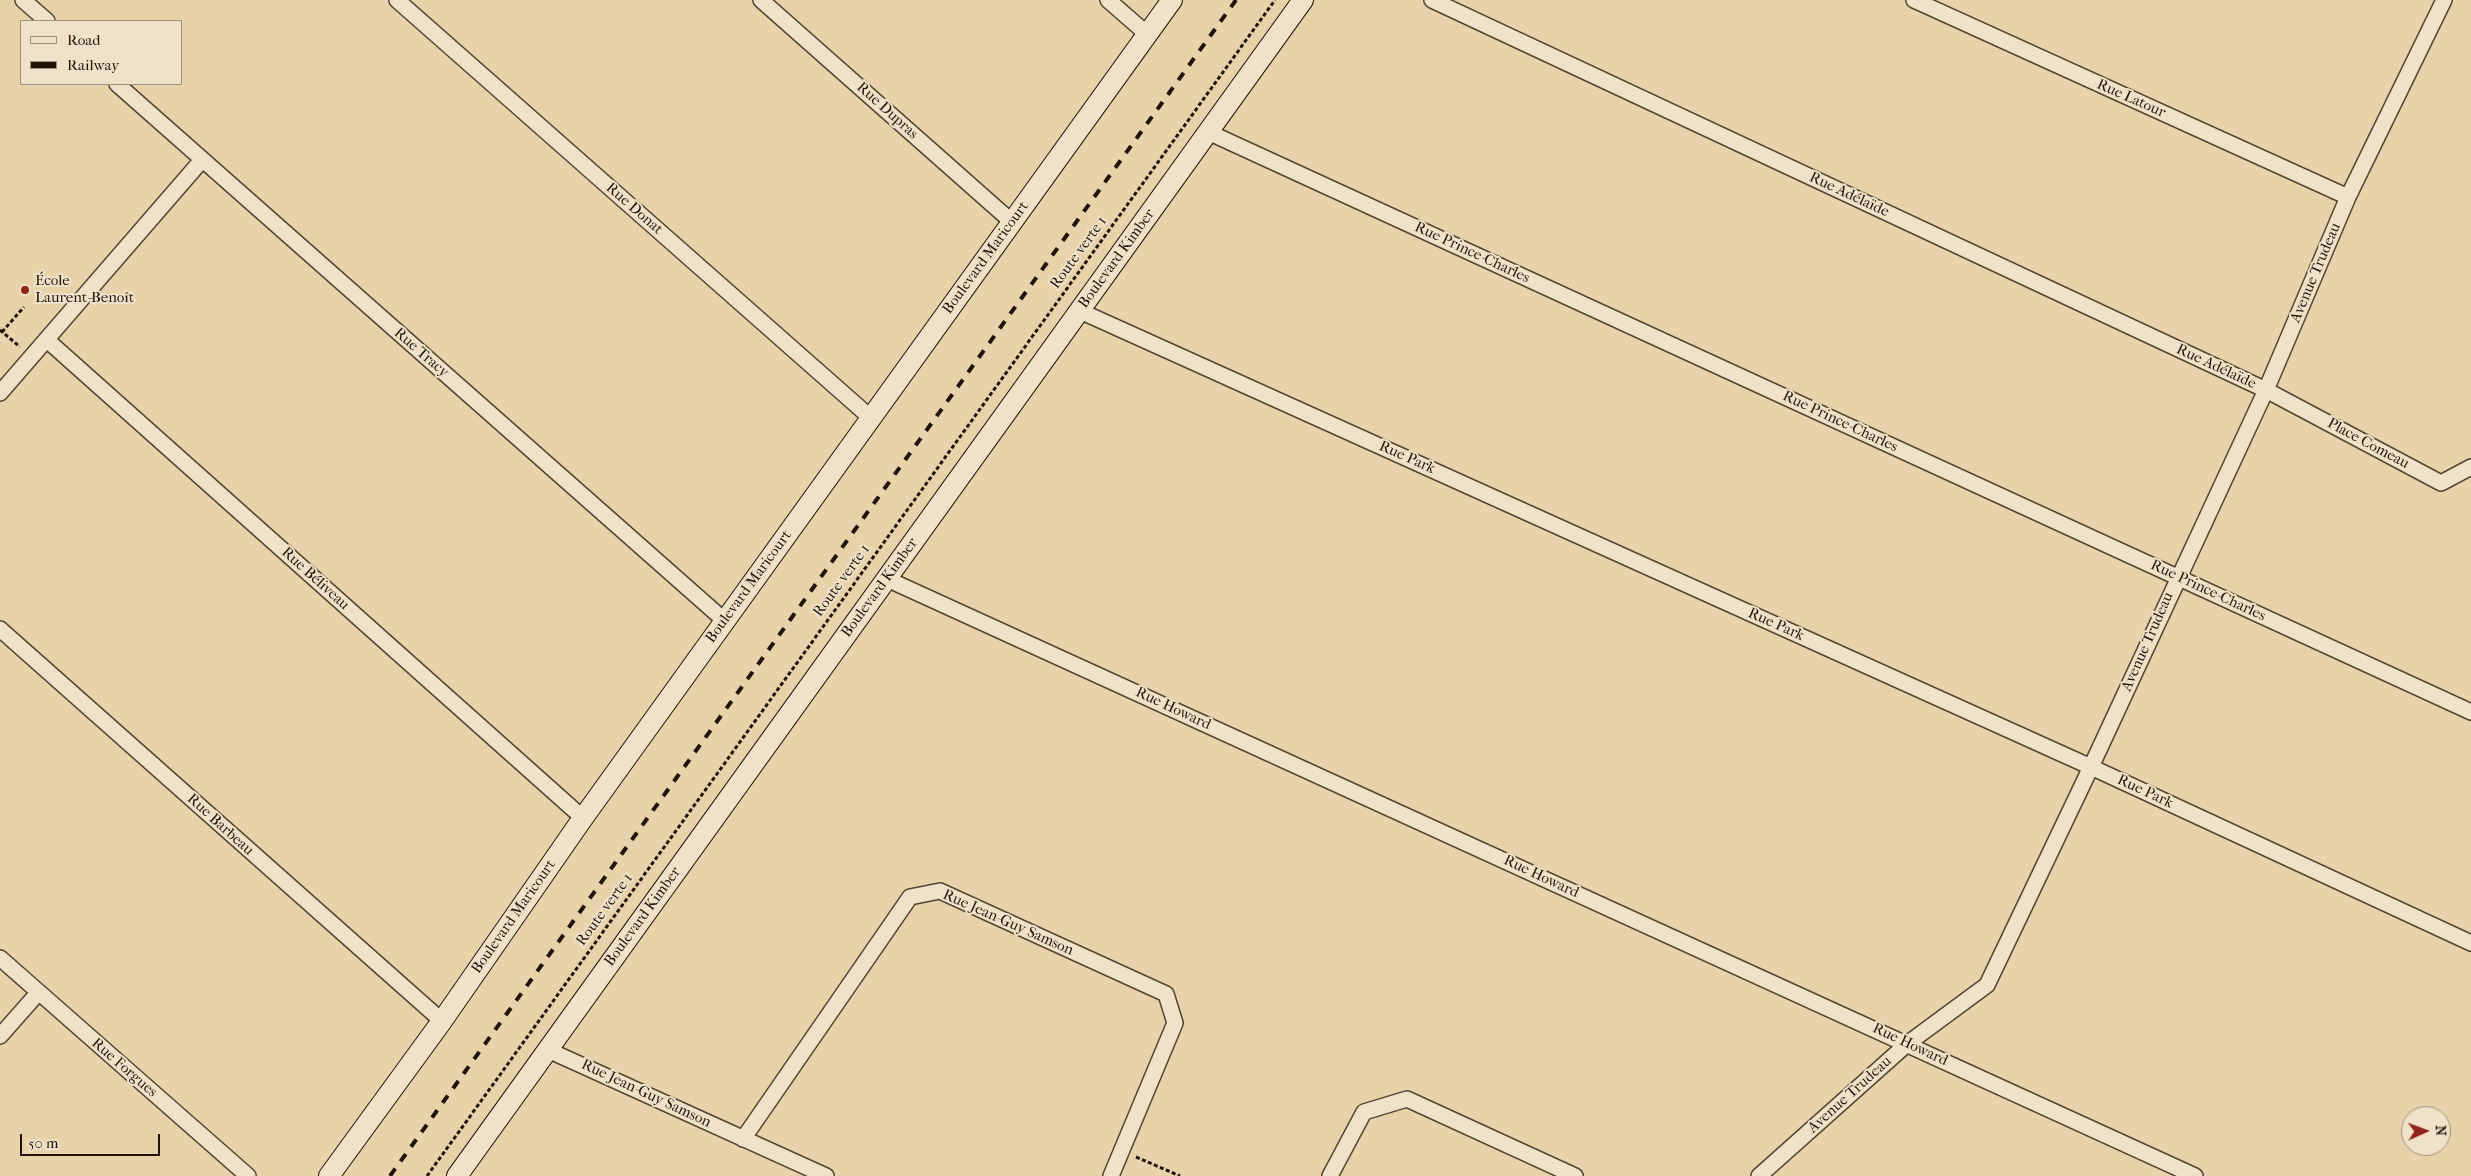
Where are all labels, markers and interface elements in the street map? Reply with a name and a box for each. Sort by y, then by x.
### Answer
legend [20,20,182,85]
text: Road [67,31,100,49]
text: Railway [67,56,119,74]
street label: Rue Latour [2094,76,2168,122]
street label: Rue Dupras [853,79,921,143]
street label: Rue Adélaïde [1806,169,1892,221]
street label: Rue Donat [602,179,666,239]
street label: Boulevard Maricourt [939,198,1033,318]
street label: Boulevard Kimber [1075,206,1159,312]
street label: Route verte 1 [1047,213,1111,293]
street label: Rue Prince-Charles [1412,218,1532,288]
street label: Avenue Trudeau [2287,220,2345,326]
place label: École Laurent-Benoît [35,272,134,307]
marker: École Laurent-Benoît [19,284,31,296]
street label: Rue Tracy [390,324,452,382]
street label: Rue Adélaïde [2173,341,2259,393]
street label: Rue Prince-Charles [1780,387,1900,457]
street label: Place Comeau [2324,415,2412,473]
street label: Rue Park [1376,438,1438,478]
street label: Boulevard Maricourt [702,527,796,647]
street label: Boulevard Kimber [838,535,922,641]
street label: Route verte 1 [810,541,874,621]
street label: Rue Béliveau [277,544,353,614]
street label: Rue Prince-Charles [2148,556,2268,626]
street label: Avenue Trudeau [2118,590,2178,694]
street label: Rue Park [1745,605,1807,645]
street label: Rue Howard [1133,684,1213,734]
street label: Rue Park [2114,771,2176,813]
street label: Rue Barbeau [183,790,257,860]
street label: Rue Howard [1501,852,1581,902]
street label: Boulevard Maricourt [468,857,560,977]
street label: Boulevard Kimber [601,864,685,970]
street label: Route verte 1 [573,870,637,950]
street label: Rue Jean-Guy Samson [940,886,1076,960]
street label: Rue Howard [1870,1020,1950,1070]
street label: Rue Forgues [87,1035,161,1101]
street label: Avenue Trudeau [1804,1053,1896,1137]
street label: Rue Jean-Guy Samson [578,1056,714,1132]
north arrow [2401,1106,2451,1156]
scale bar [22,1124,162,1156]
text: N [2432,1125,2449,1136]
text: 50 m [28,1134,58,1152]

